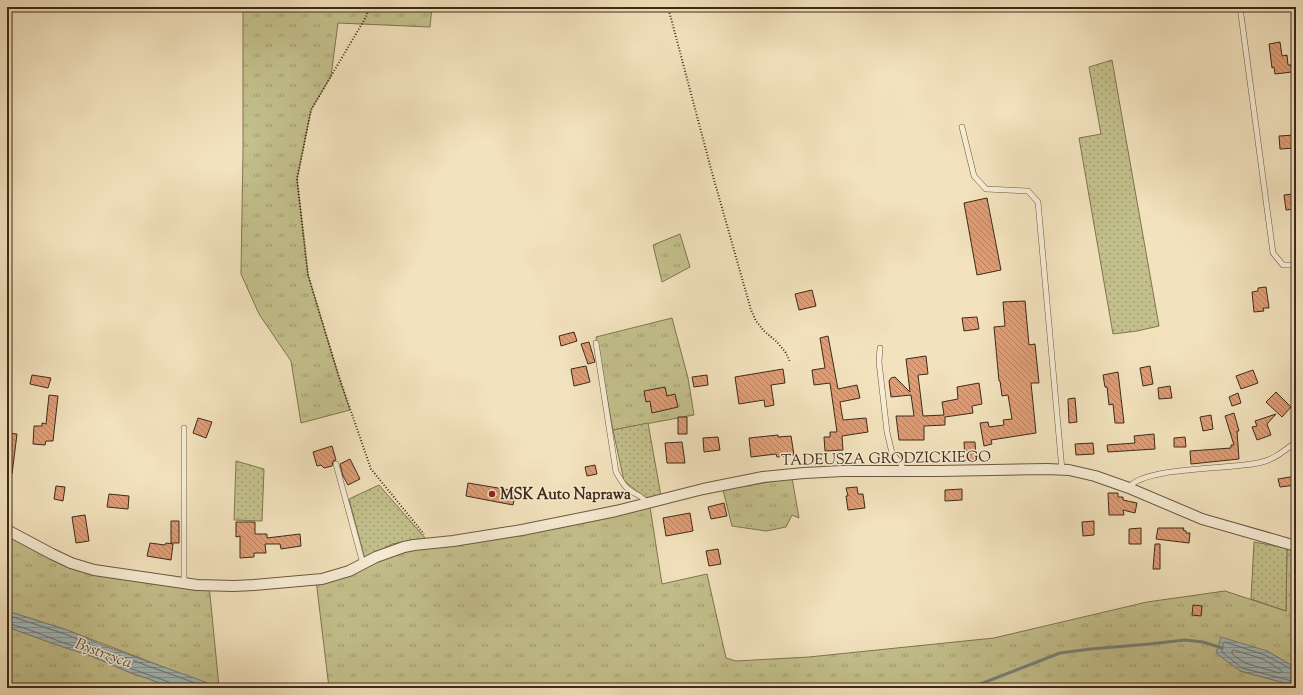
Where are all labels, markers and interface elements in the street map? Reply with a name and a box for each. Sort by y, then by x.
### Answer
street label: TADEUSZA GRODZICKIEGO [781,447,991,472]
place label: MSK Auto Naprawa [500,485,631,506]
marker: MSK Auto Naprawa [487,489,497,499]
water label: Bystrzyca [71,633,135,675]

